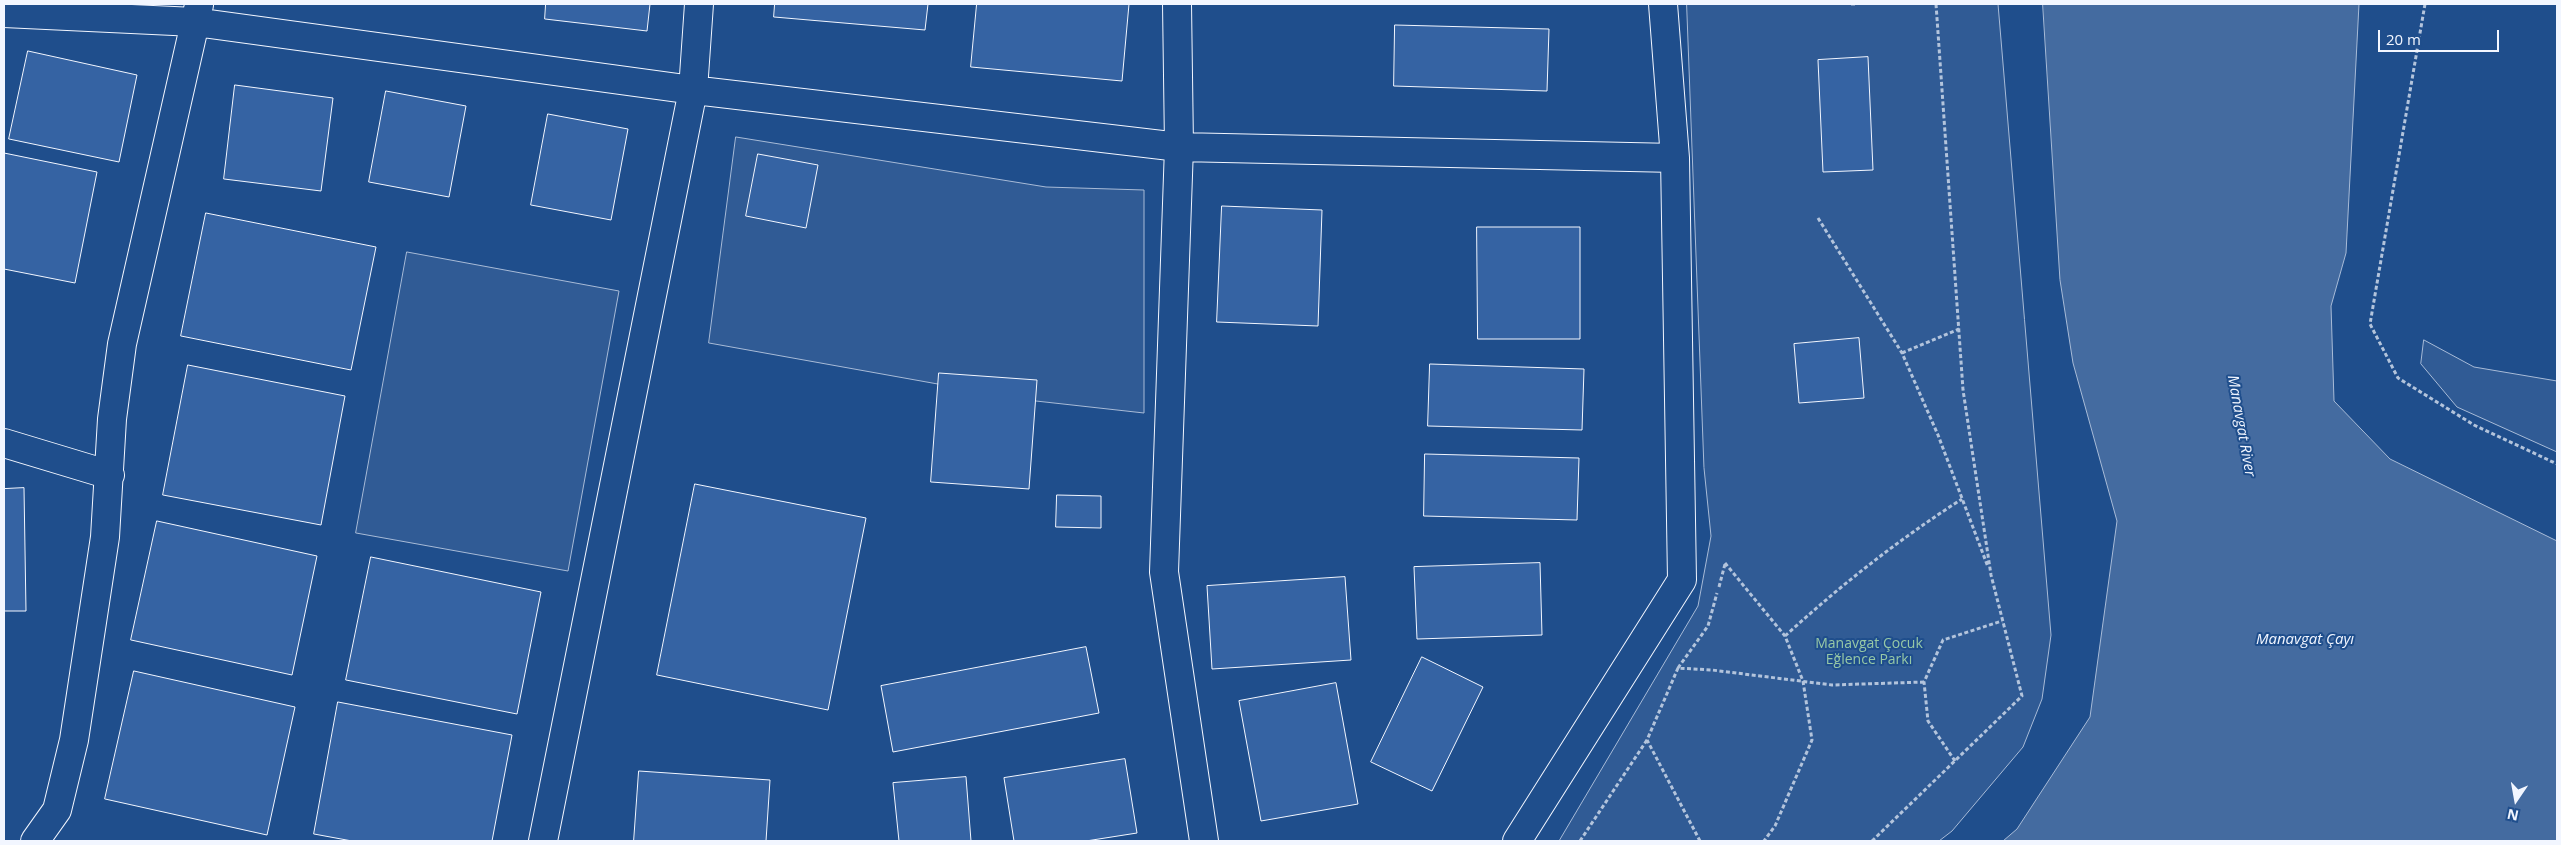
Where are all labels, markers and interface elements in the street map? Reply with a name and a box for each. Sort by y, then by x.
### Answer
scale bar [2381,20,2502,52]
text: 20 m [2386,29,2421,49]
water label: Manavgat River [2223,374,2259,478]
water label: Manavgat Çayı [2256,631,2354,649]
park label: Manavgat Çocuk Eğlence Parkı [1815,636,1923,669]
north arrow [2491,775,2541,825]
text: N [2505,805,2520,826]

